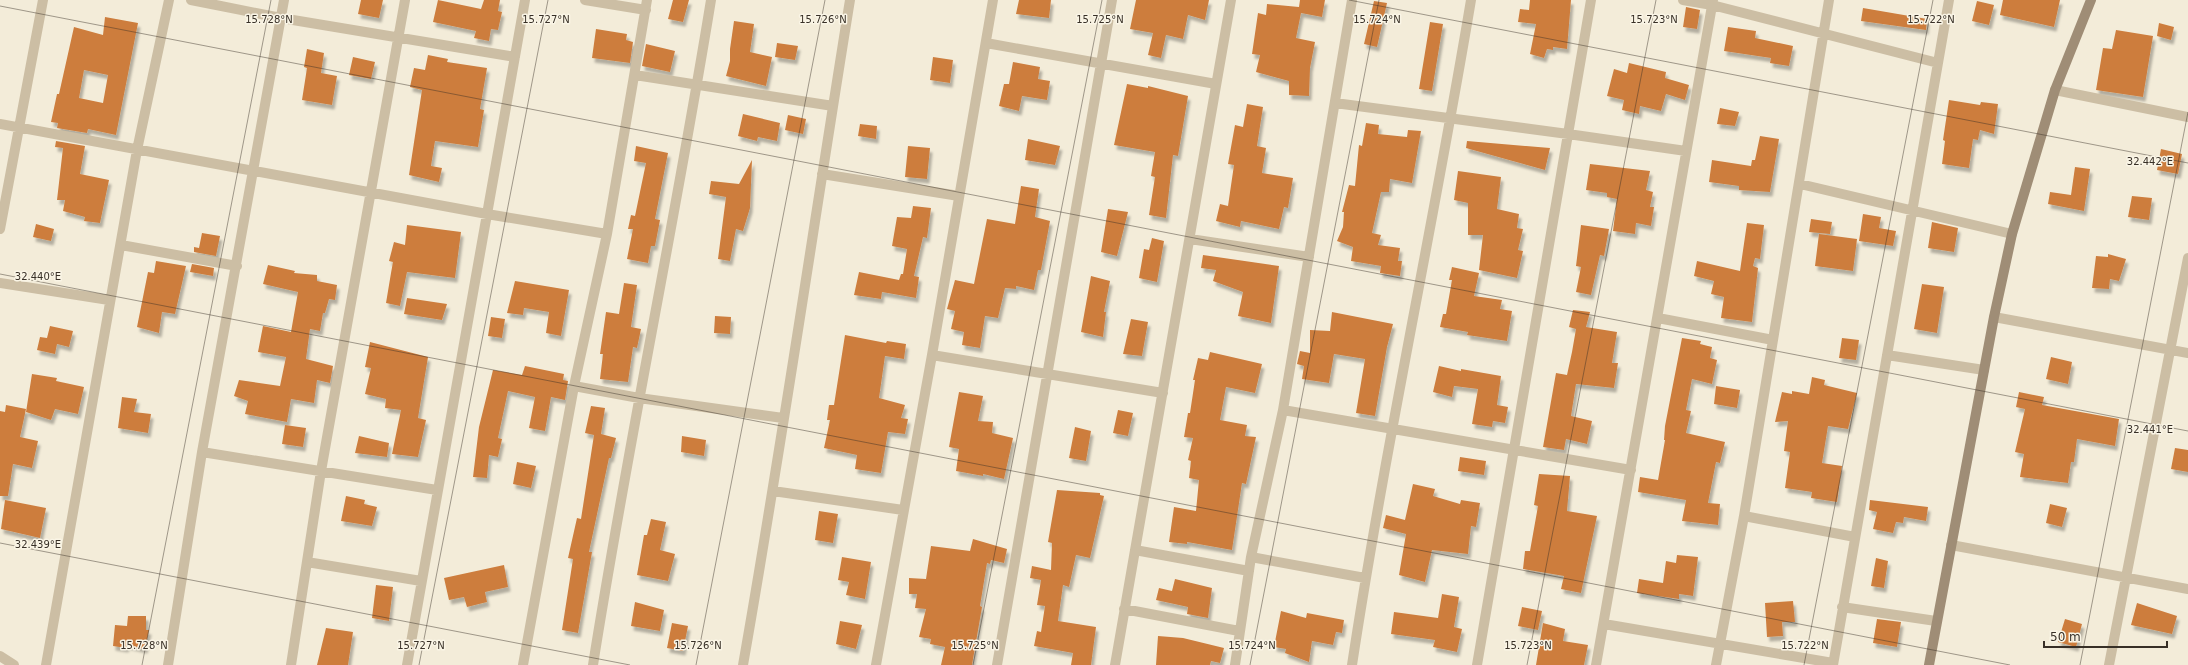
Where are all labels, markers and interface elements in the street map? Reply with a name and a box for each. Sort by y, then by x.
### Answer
text: 15.728°N [245,14,293,25]
text: 15.727°N [522,14,570,25]
text: 15.726°N [799,14,847,25]
text: 15.725°N [1076,14,1124,25]
text: 15.724°N [1353,14,1401,25]
text: 15.723°N [1630,14,1678,25]
text: 15.722°N [1907,14,1955,25]
text: 32.442°E [2127,156,2173,167]
text: 32.440°E [15,271,61,282]
text: 32.441°E [2127,424,2173,435]
text: 32.439°E [15,539,61,550]
scale bar [2044,623,2167,649]
text: 50 m [2050,630,2081,644]
text: 15.728°N [120,640,168,651]
text: 15.727°N [397,640,445,651]
text: 15.726°N [674,640,722,651]
text: 15.725°N [951,640,999,651]
text: 15.724°N [1228,640,1276,651]
text: 15.723°N [1504,640,1552,651]
text: 15.722°N [1781,640,1829,651]

